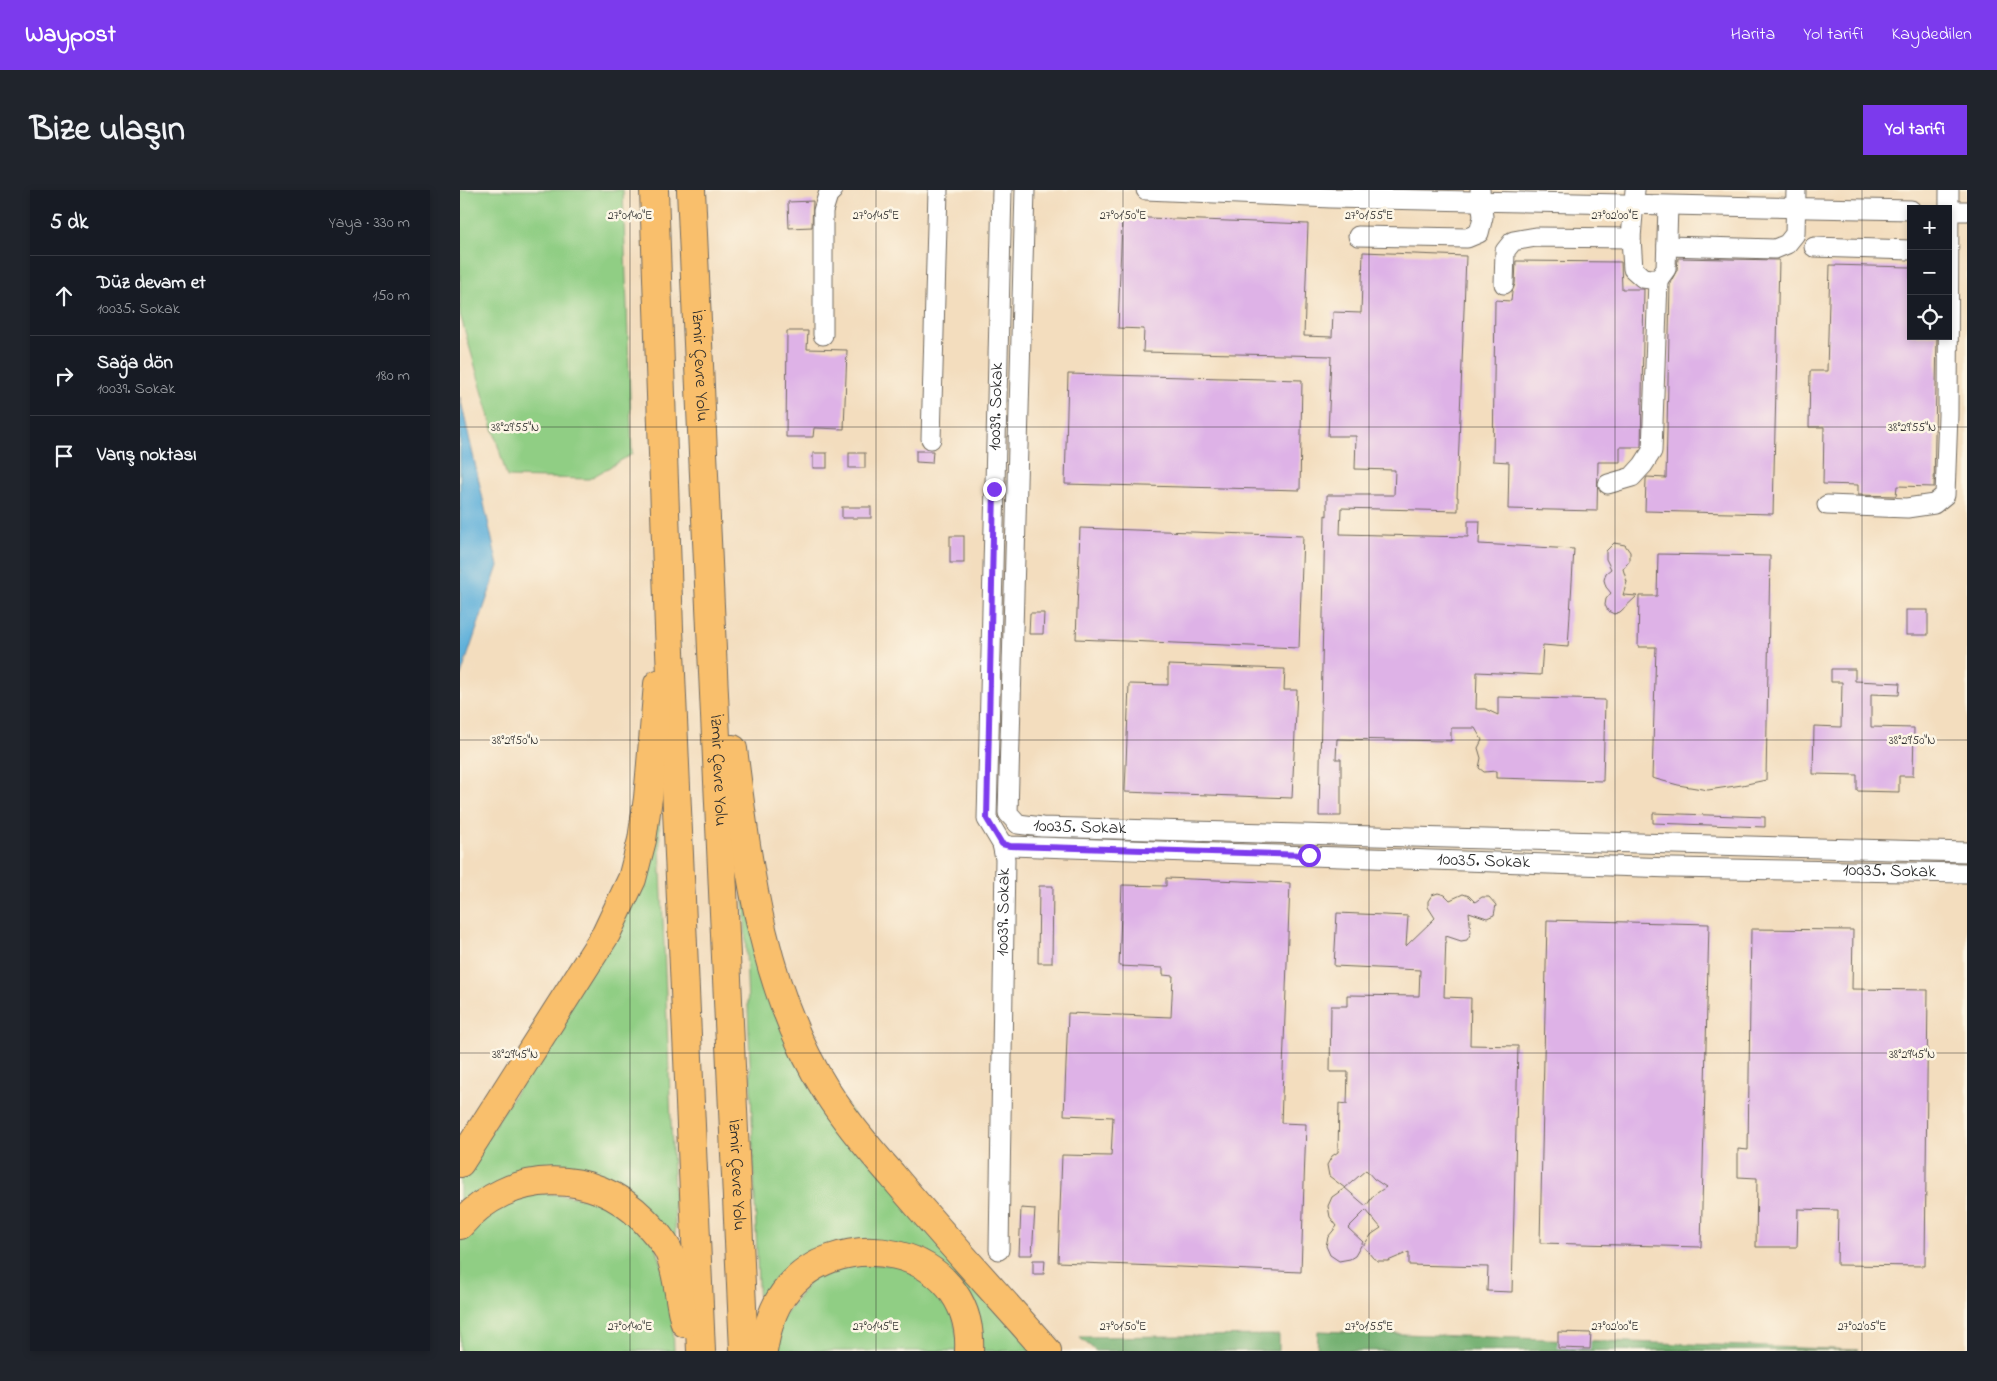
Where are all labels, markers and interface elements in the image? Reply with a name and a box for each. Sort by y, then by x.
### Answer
text: Waypost [25,18,116,53]
text: Harita [1730,22,1775,48]
text: Yol tarifi [1803,22,1864,48]
text: Kaydedilen [1892,22,1972,48]
text: Bize ulaşın [30,105,185,156]
button: Yol tarifi [1863,105,1967,155]
map controls [1907,205,1952,340]
button: + [1907,205,1952,250]
text: 27°01'40"E [608,207,652,225]
text: 27°01'45"E [853,207,899,225]
text: 27°01'50"E [1100,207,1146,225]
text: 27°01'55"E [1345,207,1393,225]
text: 27°02'00"E [1592,207,1638,225]
text: 5 dk [50,208,88,238]
text: Yaya · 330 m [329,211,410,235]
button: − [1907,250,1952,295]
text: Düz devam et [97,270,206,297]
icon: ahead [50,282,78,310]
text: 150 m [372,284,410,308]
button: locate [1907,295,1952,340]
text: 10035. Sokak [97,297,180,321]
street label: İzmir Çevre Yolu [683,309,715,422]
text: Sağa dön [97,350,173,377]
icon: right [50,362,78,390]
street label: 10039. Sokak [983,362,1011,451]
text: 180 m [376,364,410,388]
text: 10039. Sokak [97,377,175,401]
text: 38°29'55"N [491,419,539,437]
text: 38°29'55"N [1888,419,1936,437]
icon: arrive [50,442,78,470]
text: Varış noktası [97,442,197,469]
route end [983,478,1006,501]
street label: İzmir Çevre Yolu [702,714,733,827]
text: 38°29'50"N [492,732,538,750]
text: 38°29'50"N [1889,732,1935,750]
street label: 10035. Sokak [1032,813,1127,842]
route start [1298,844,1321,867]
street label: 10035. Sokak [1437,847,1531,876]
street label: 10035. Sokak [1843,858,1936,885]
street label: 10039. Sokak [991,868,1018,956]
text: 38°29'45"N [492,1046,538,1064]
text: 38°29'45"N [1889,1046,1935,1064]
street label: İzmir Çevre Yolu [720,1118,752,1232]
text: 27°01'40"E [608,1318,652,1336]
text: 27°01'45"E [853,1318,899,1336]
text: 27°01'50"E [1100,1318,1146,1336]
text: 27°01'55"E [1345,1318,1393,1336]
text: 27°02'00"E [1592,1318,1638,1336]
text: 27°02'05"E [1838,1318,1886,1336]

